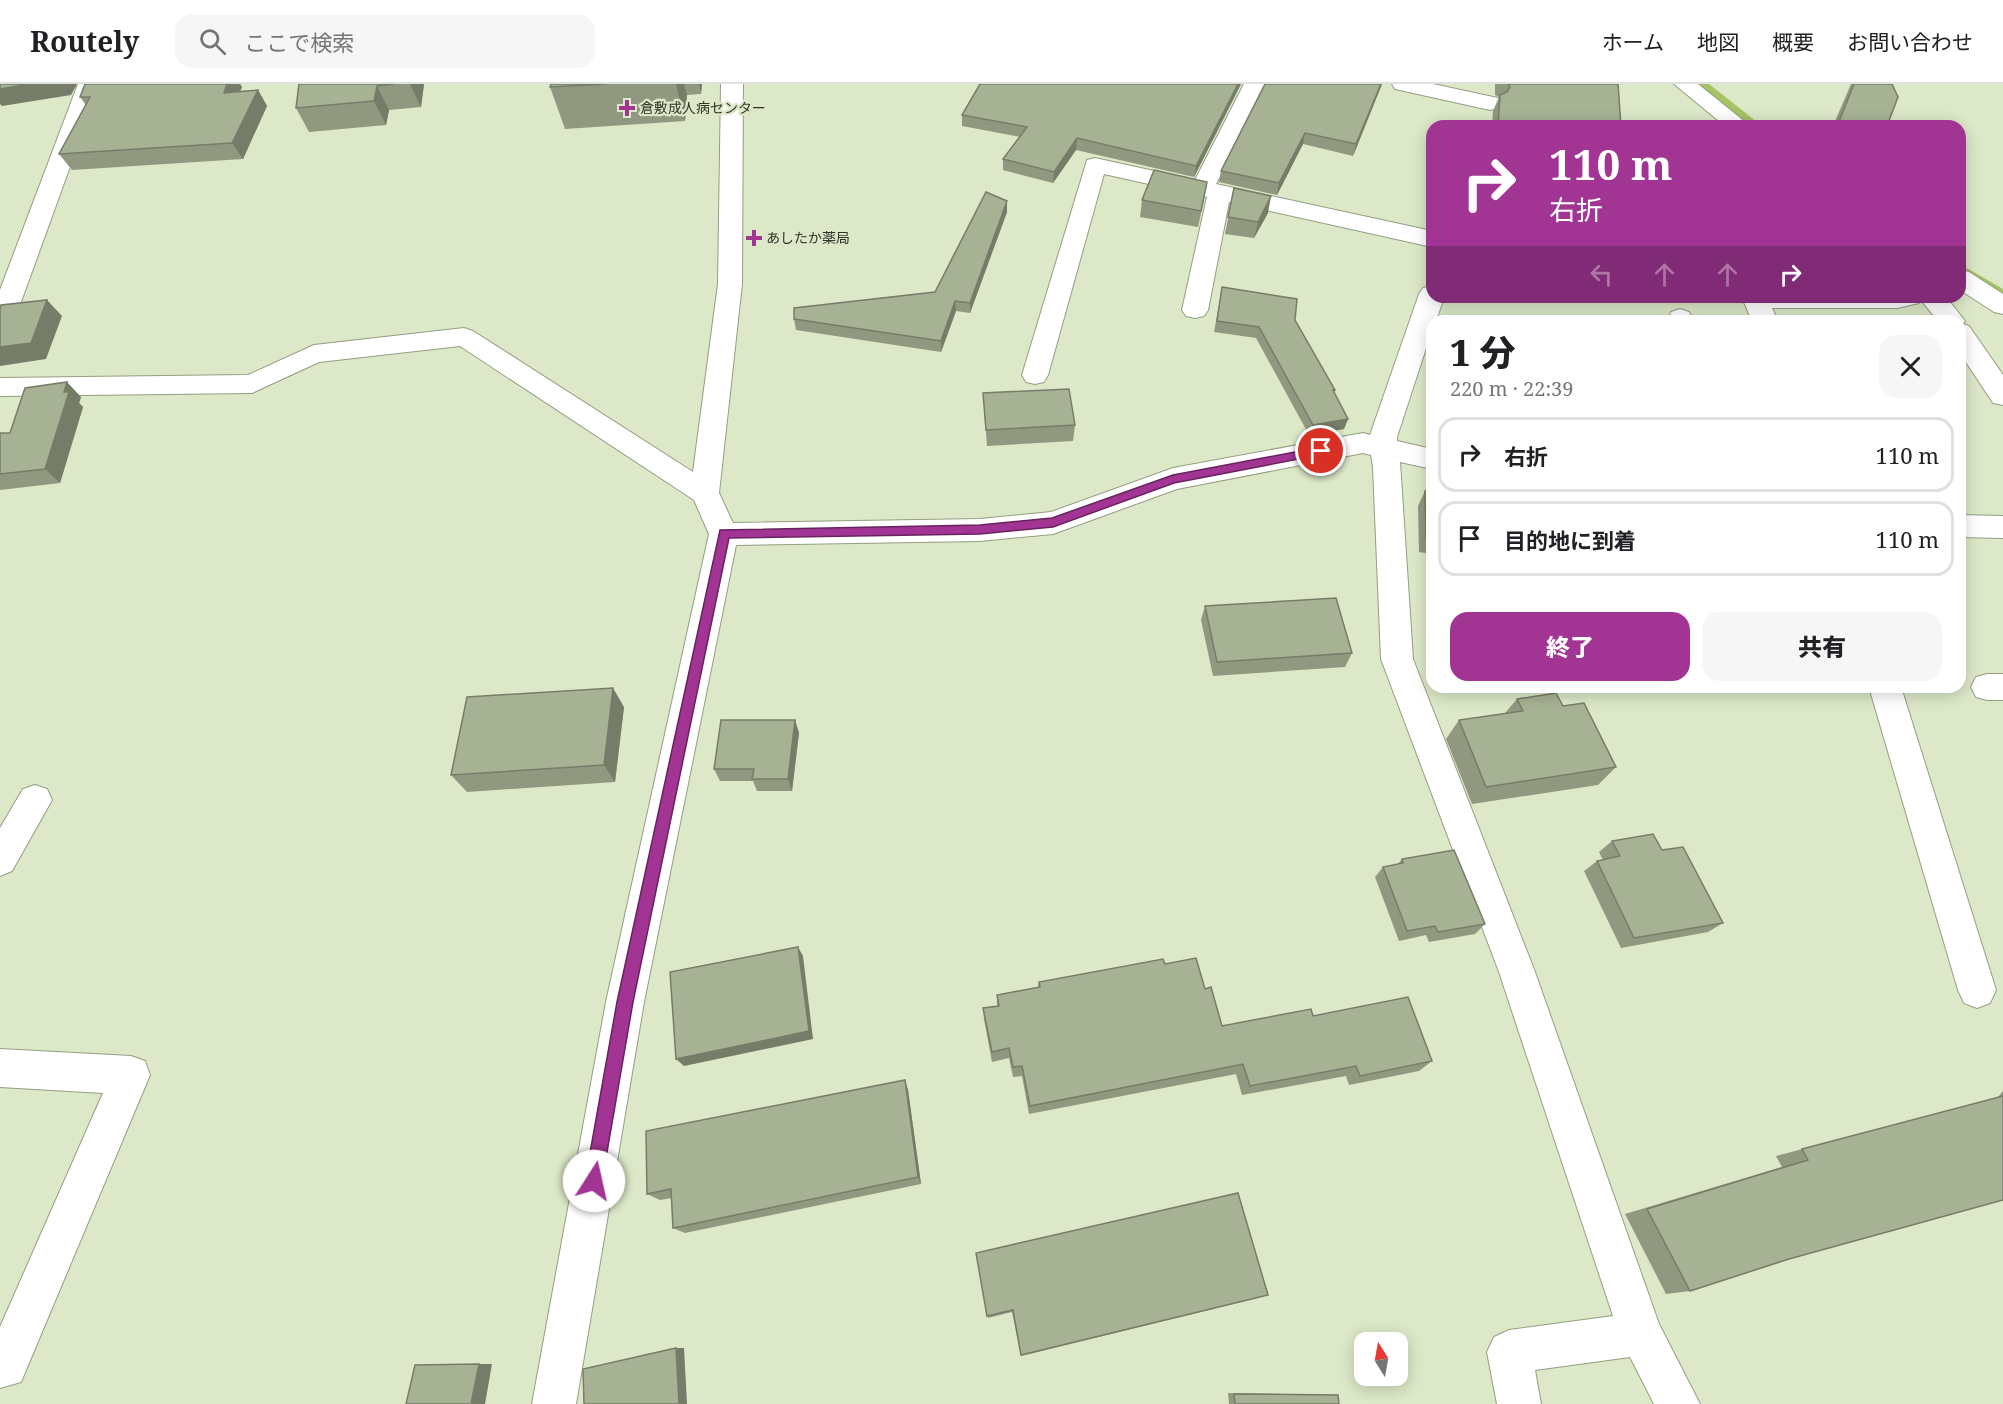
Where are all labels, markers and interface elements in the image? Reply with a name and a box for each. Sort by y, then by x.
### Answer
search box [175,14,595,68]
text: Routely [30,22,139,60]
icon: search [196,25,229,58]
text: ここで検索 [244,27,354,57]
text: ホーム [1602,28,1664,56]
text: 地図 [1697,28,1739,56]
text: 概要 [1772,28,1814,56]
text: お問い合わせ [1847,28,1973,56]
place label: 倉敷成人病センター [640,98,766,117]
marker: 倉敷成人病センター [618,99,636,117]
text: 110 m [1549,135,1673,192]
icon: right [1450,144,1528,222]
text: 右折 [1549,191,1603,228]
place label: あしたか薬局 [766,228,850,247]
marker: あしたか薬局 [747,231,761,245]
icon: left [1585,258,1618,291]
icon: ahead [1648,258,1681,291]
icon: ahead [1711,258,1744,291]
icon: right [1774,258,1807,291]
text: 1 分 [1450,328,1516,377]
button: close [1879,335,1942,398]
text: 220 m · 22:39 [1450,375,1573,402]
pin [1295,425,1346,476]
icon: arrive [1304,434,1337,467]
icon: right [1453,438,1486,471]
text: 110 m [1876,440,1939,470]
text: 右折 [1504,441,1548,471]
icon: arrive [1453,522,1486,555]
text: 110 m [1876,524,1939,554]
text: 目的地に到着 [1504,525,1636,555]
button: 終了 [1450,612,1690,681]
button: 共有 [1702,612,1942,681]
position arrow [562,1149,626,1213]
north arrow [1354,1332,1408,1386]
map controls [1354,1332,1408,1386]

